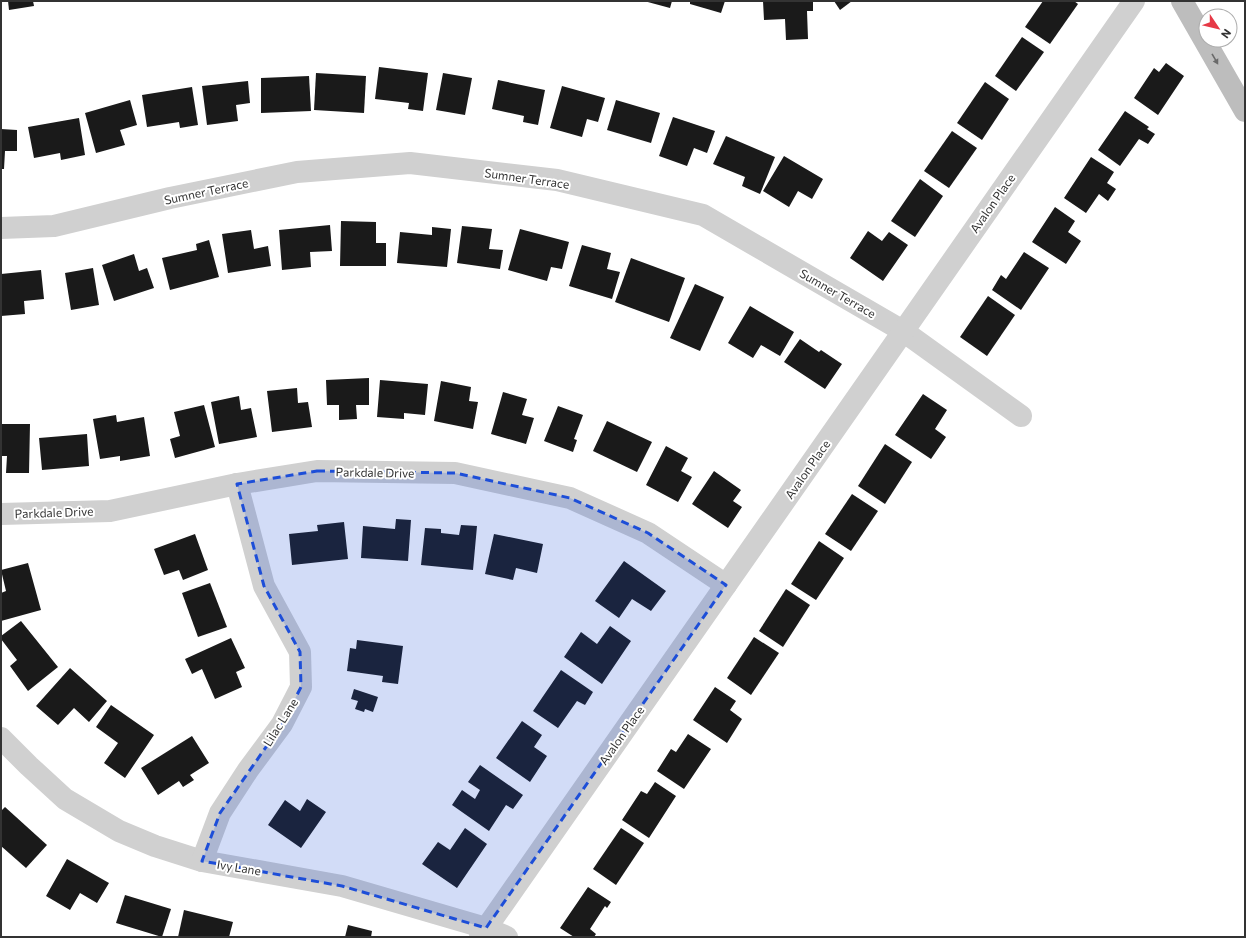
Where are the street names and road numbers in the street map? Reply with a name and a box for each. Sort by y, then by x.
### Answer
street label: Sumner Terrace [484,165,570,191]
street label: Avalon Place [967,171,1017,235]
street label: Sumner Terrace [163,175,249,207]
street label: Sumner Terrace [797,266,879,320]
street label: Avalon Place [782,437,832,501]
street label: Parkdale Drive [336,464,414,480]
street label: Parkdale Drive [14,504,94,520]
street label: Lilac Lane [260,695,300,749]
street label: Avalon Place [596,703,646,767]
street label: Ivy Lane [216,857,262,877]

